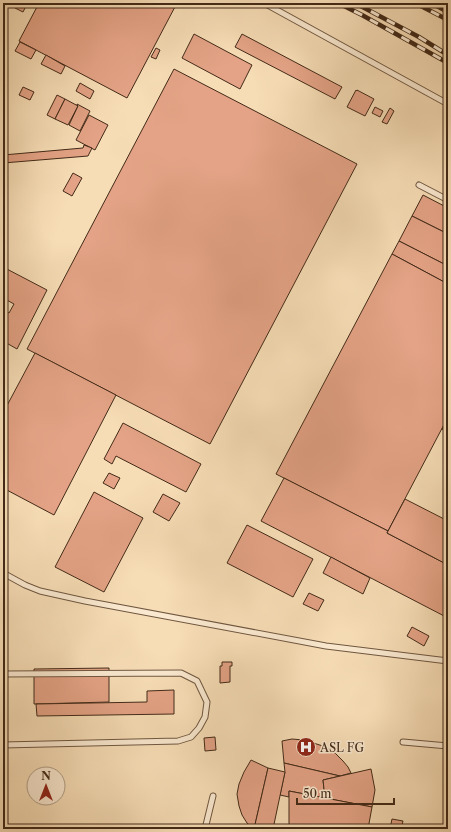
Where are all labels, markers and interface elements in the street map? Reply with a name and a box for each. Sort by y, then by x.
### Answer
hospital icon: ASL FG [295,736,317,758]
place label: ASL FG [319,740,365,755]
north arrow [26,766,66,806]
text: N [41,769,51,783]
scale bar [297,780,394,806]
text: 50 m [303,786,332,801]

